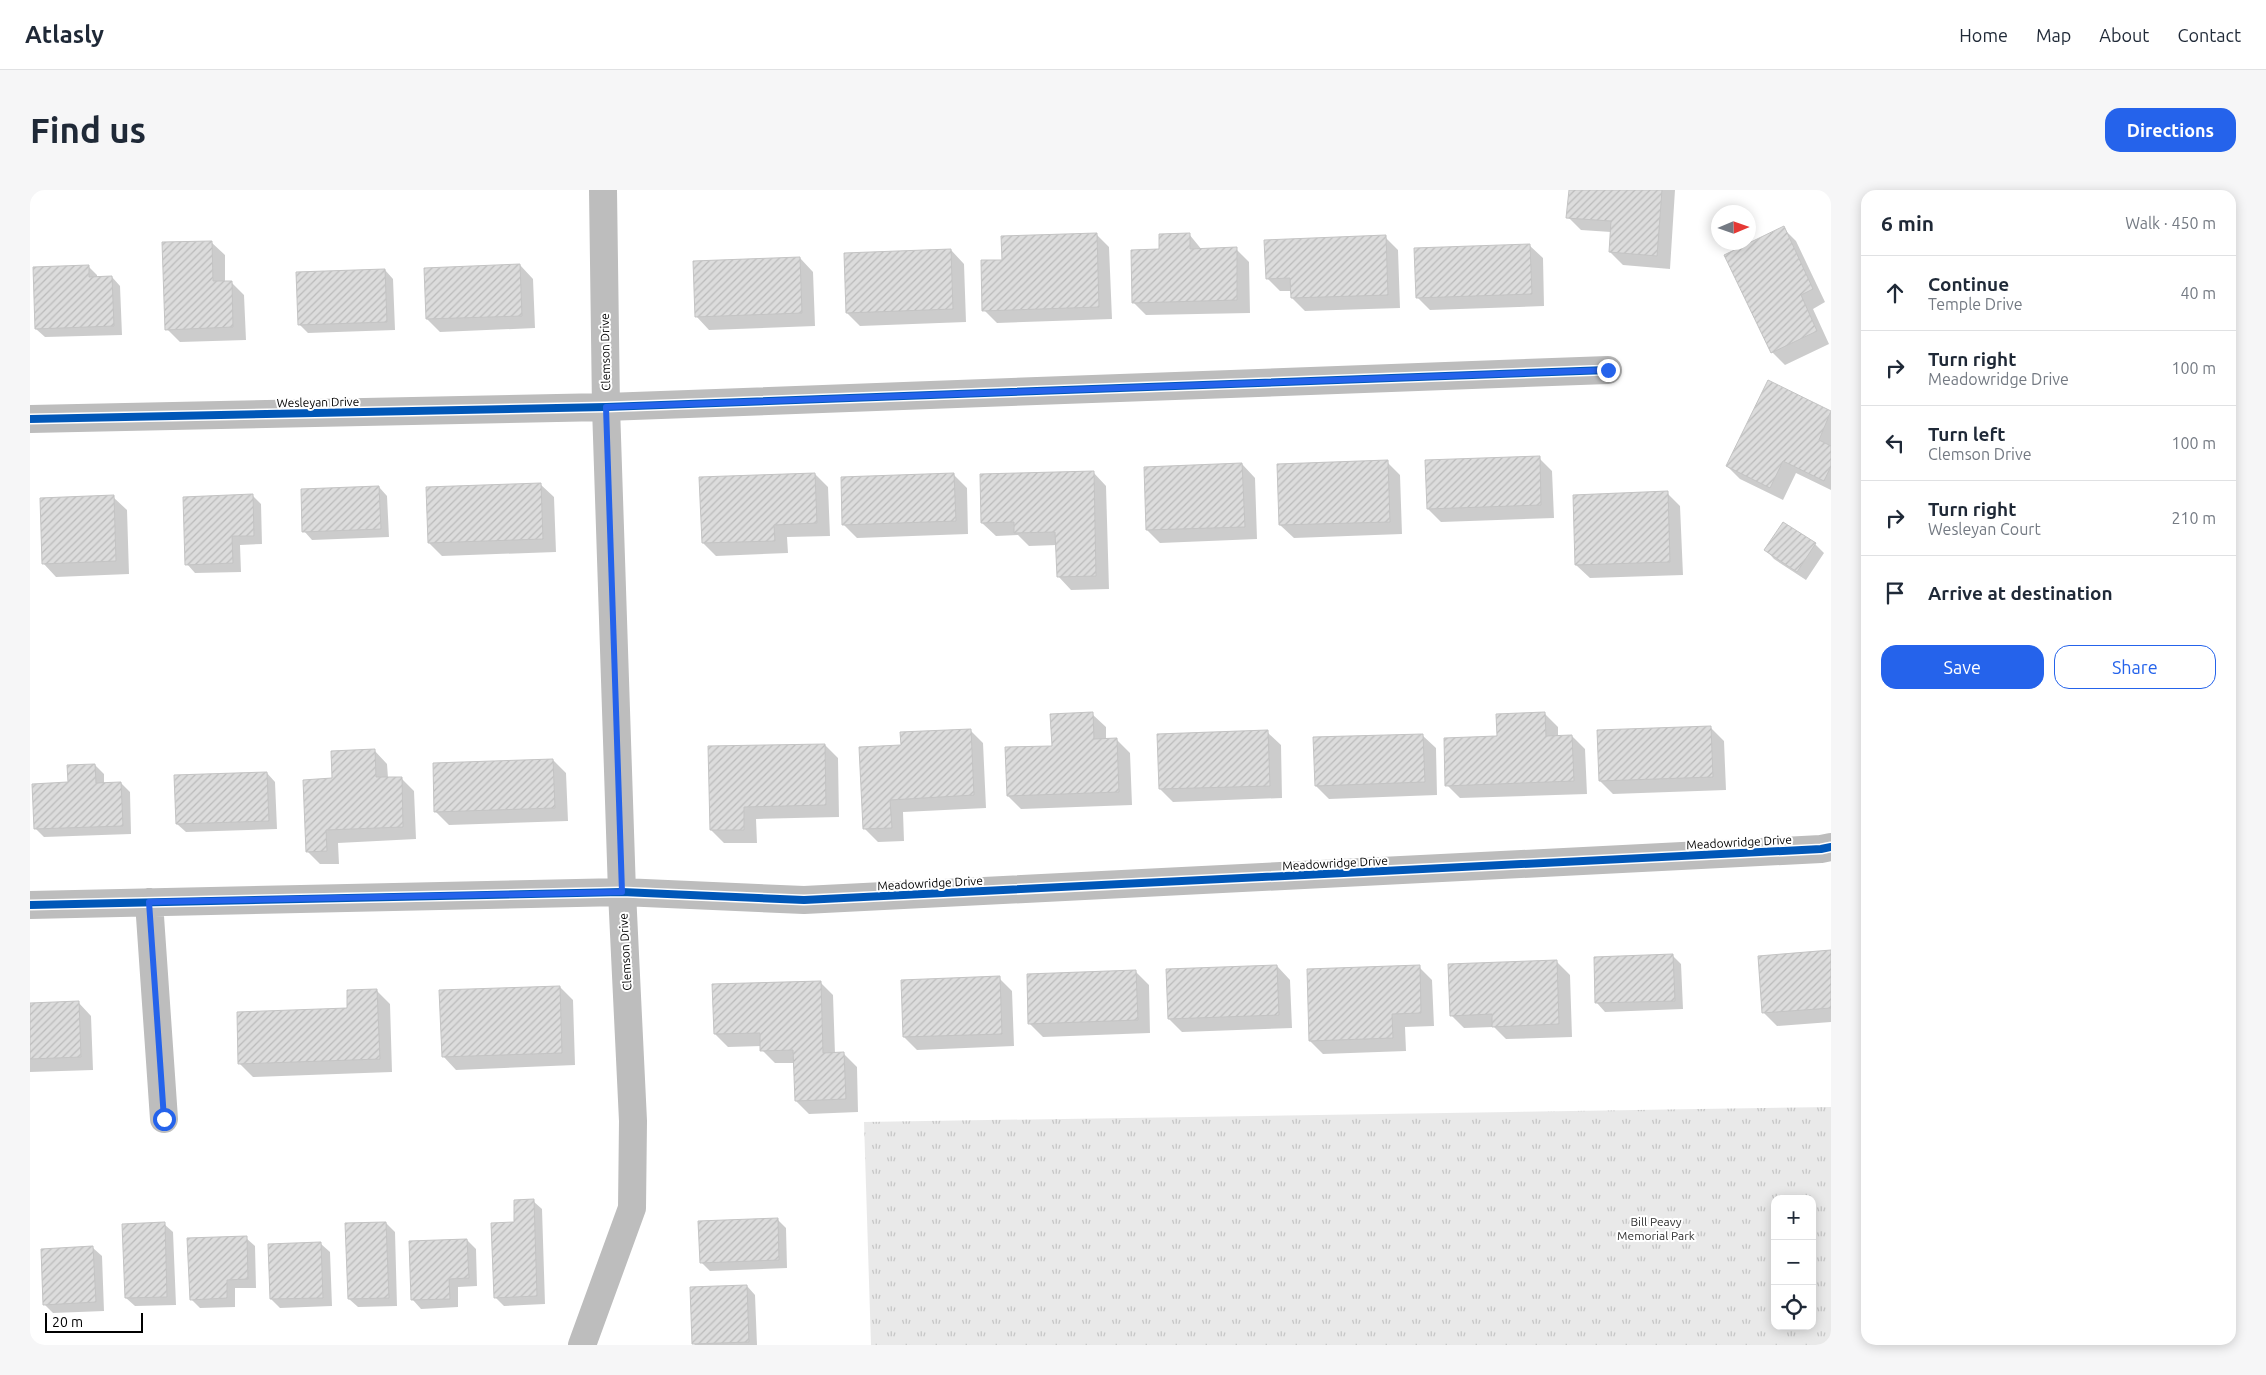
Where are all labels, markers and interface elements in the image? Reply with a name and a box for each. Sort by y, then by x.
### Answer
text: Atlasly [25,21,104,48]
text: Home [1959,25,2008,45]
text: Map [2036,25,2071,45]
text: About [2099,25,2149,45]
text: Contact [2177,25,2241,45]
button: Directions [2105,108,2236,152]
text: Find us [30,110,146,150]
north arrow [1711,205,1756,250]
text: 6 min [1881,211,1934,235]
text: Walk · 450 m [2125,214,2216,232]
text: Continue [1928,273,2009,295]
icon: ahead [1881,279,1909,307]
text: 40 m [2180,284,2216,302]
text: Temple Drive [1928,295,2023,313]
street label: Clemson Drive [598,313,612,391]
text: Turn right [1928,348,2016,370]
icon: right [1881,354,1909,382]
route end [1597,359,1620,382]
text: 100 m [2171,359,2216,377]
text: Meadowridge Drive [1928,370,2069,388]
street label: Wesleyan Drive [277,395,359,409]
text: Turn left [1928,423,2006,445]
icon: left [1881,429,1909,457]
text: 100 m [2171,434,2216,452]
text: Clemson Drive [1928,445,2032,463]
text: Turn right [1928,498,2016,520]
icon: right [1881,504,1909,532]
text: 210 m [2171,509,2216,527]
text: Wesleyan Court [1928,520,2041,538]
icon: arrive [1881,579,1909,607]
text: Arrive at destination [1928,582,2113,604]
button: Save [1881,645,2044,689]
button: Share [2054,645,2216,689]
street label: Meadowridge Drive [1686,833,1792,851]
street label: Meadowridge Drive [1282,854,1388,872]
street label: Meadowridge Drive [877,874,983,892]
street label: Clemson Drive [616,913,634,991]
route start [153,1108,176,1131]
map controls [1771,1195,1816,1330]
button: + [1771,1195,1816,1240]
park label: Bill Peavy Memorial Park [1617,1215,1695,1242]
button: − [1771,1240,1816,1285]
button: locate [1771,1285,1816,1330]
scale bar [45,1310,142,1333]
text: 20 m [52,1314,83,1330]

